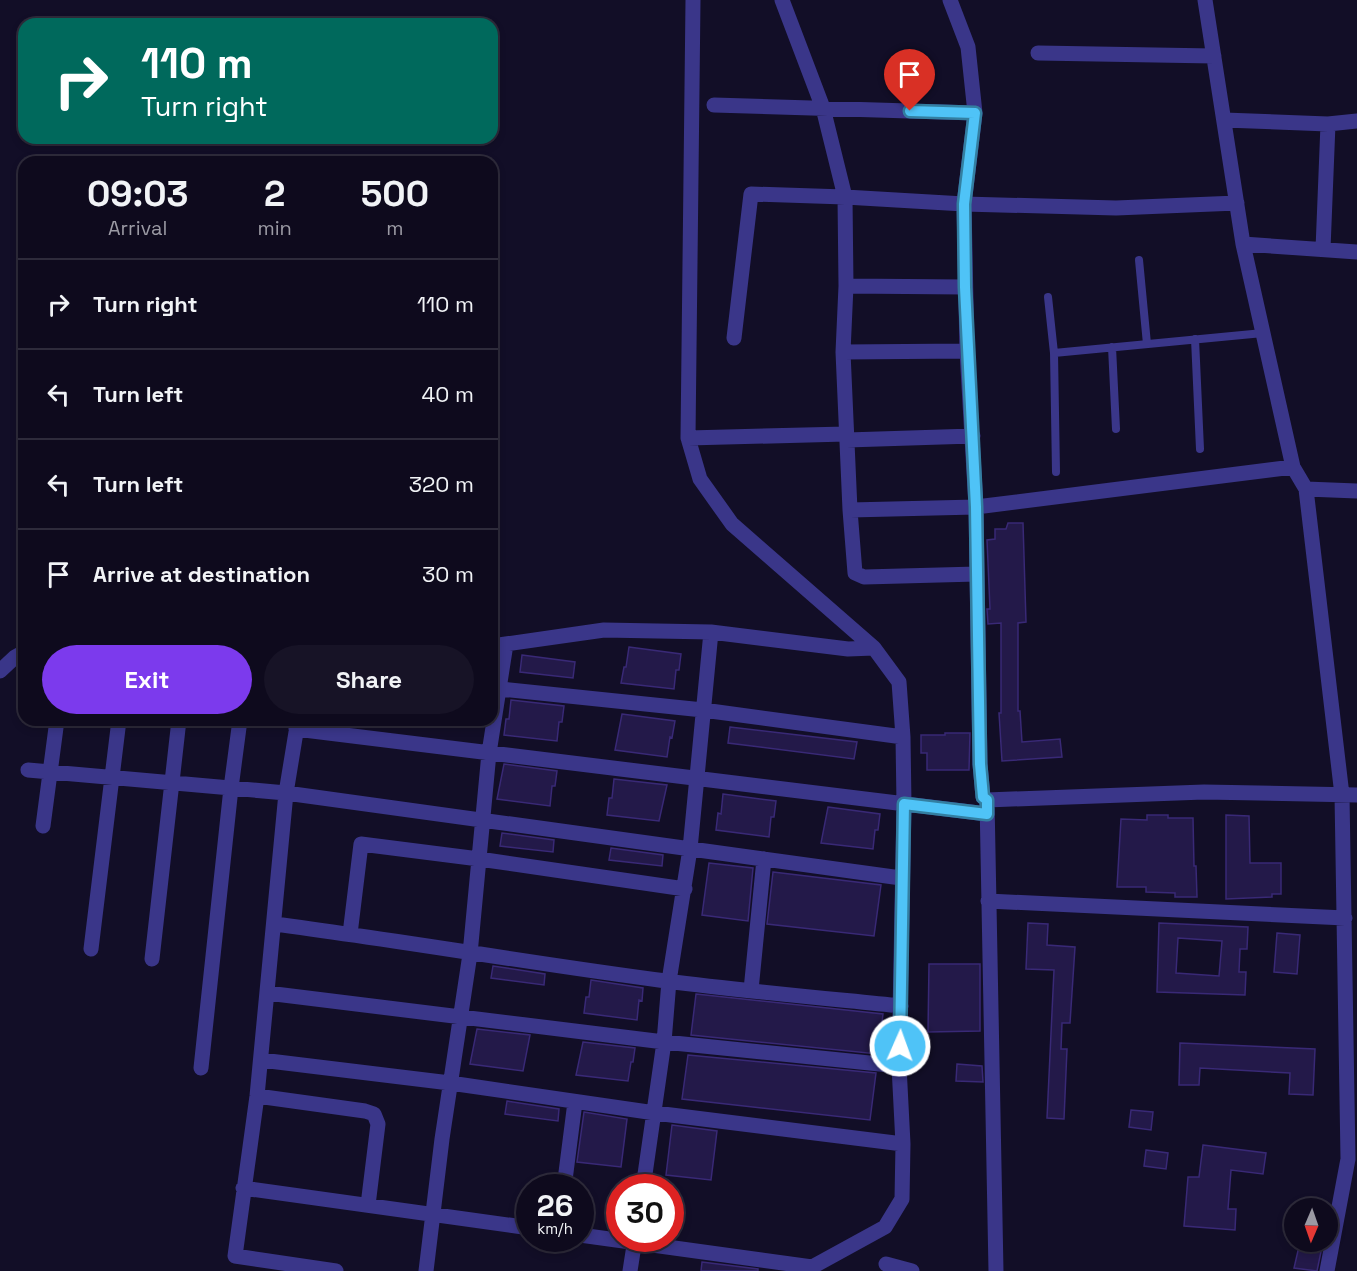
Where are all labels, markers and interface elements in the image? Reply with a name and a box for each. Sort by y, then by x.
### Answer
text: 110 m [141,37,253,90]
icon: right [42,42,120,120]
pin [884,49,935,111]
icon: arrive [893,58,926,91]
text: Turn right [141,89,268,124]
text: 09:03 [87,171,188,217]
text: 2 [264,171,285,217]
text: 500 [361,171,429,217]
text: Arrival [108,215,167,241]
text: min [257,215,292,241]
text: m [386,215,404,241]
icon: right [42,288,75,321]
text: Turn right [93,290,198,318]
text: 110 m [417,290,474,318]
icon: left [42,378,75,411]
text: Turn left [93,380,183,408]
text: 40 m [422,380,474,408]
icon: left [42,468,75,501]
text: Turn left [93,470,183,498]
text: 320 m [409,470,474,498]
icon: arrive [42,558,75,591]
text: Arrive at destination [93,560,310,588]
text: 30 m [422,560,474,588]
button: Exit [42,645,252,714]
button: Share [264,645,474,714]
position arrow [868,1014,932,1078]
speed limit sign: 30 [606,1174,684,1252]
text: 26 [537,1186,573,1225]
north arrow [1284,1198,1338,1252]
map controls [1284,1198,1338,1252]
text: km/h [537,1219,573,1238]

